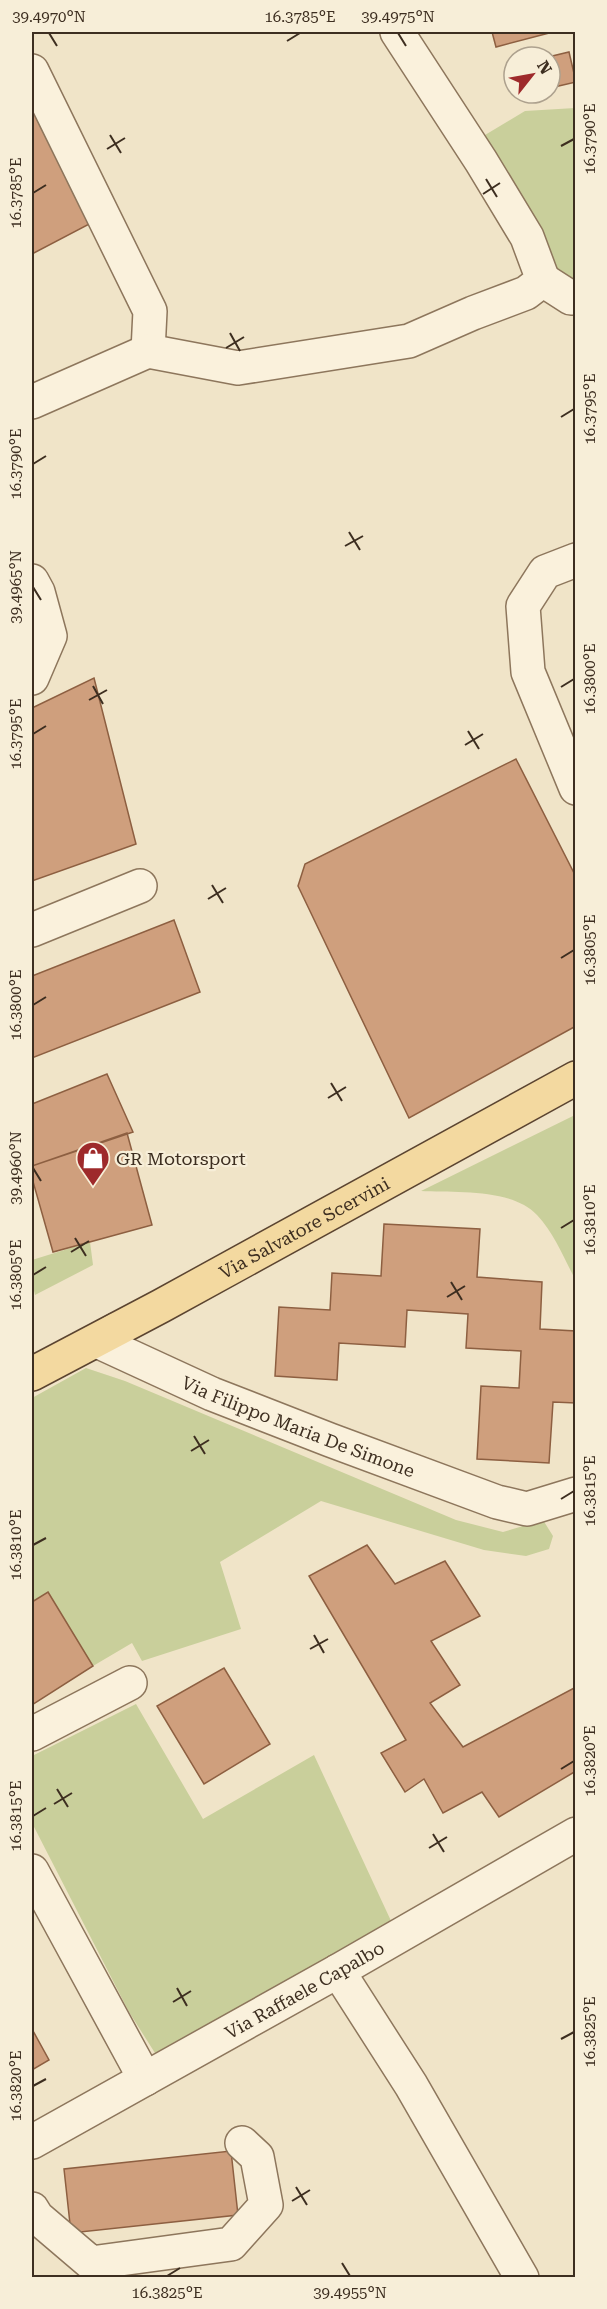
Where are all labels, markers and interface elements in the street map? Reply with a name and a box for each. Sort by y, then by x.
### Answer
text: 39.4970°N [12,8,86,26]
text: 16.3785°E [264,8,336,26]
text: 39.4975°N [361,8,435,26]
north arrow [502,45,562,105]
text: N [533,57,556,78]
text: 16.3790°E [581,103,599,175]
text: 16.3785°E [7,157,25,229]
text: 16.3795°E [581,373,599,445]
text: 16.3790°E [7,428,25,500]
text: 39.4965°N [7,550,25,624]
text: 16.3800°E [581,643,599,715]
text: 16.3795°E [7,698,25,770]
text: 16.3805°E [581,914,599,986]
text: 16.3800°E [7,969,25,1041]
text: 39.4960°N [7,1131,25,1205]
shop icon: GR Motorsport [75,1140,111,1187]
place label: GR Motorsport [116,1148,246,1169]
street label: Via Salvatore Scervini [215,1172,393,1283]
text: 16.3810°E [581,1184,599,1256]
text: 16.3805°E [7,1239,25,1311]
street label: Via Filippo Maria De Simone [179,1371,418,1481]
text: 16.3815°E [581,1455,599,1527]
text: 16.3810°E [7,1509,25,1581]
text: 16.3820°E [581,1725,599,1797]
text: 16.3815°E [7,1780,25,1852]
street label: Via Raffaele Capalbo [221,1936,387,2043]
text: 16.3825°E [581,1996,599,2068]
text: 16.3820°E [7,2050,25,2122]
text: 16.3825°E [131,2284,203,2302]
text: 39.4955°N [313,2284,387,2302]

